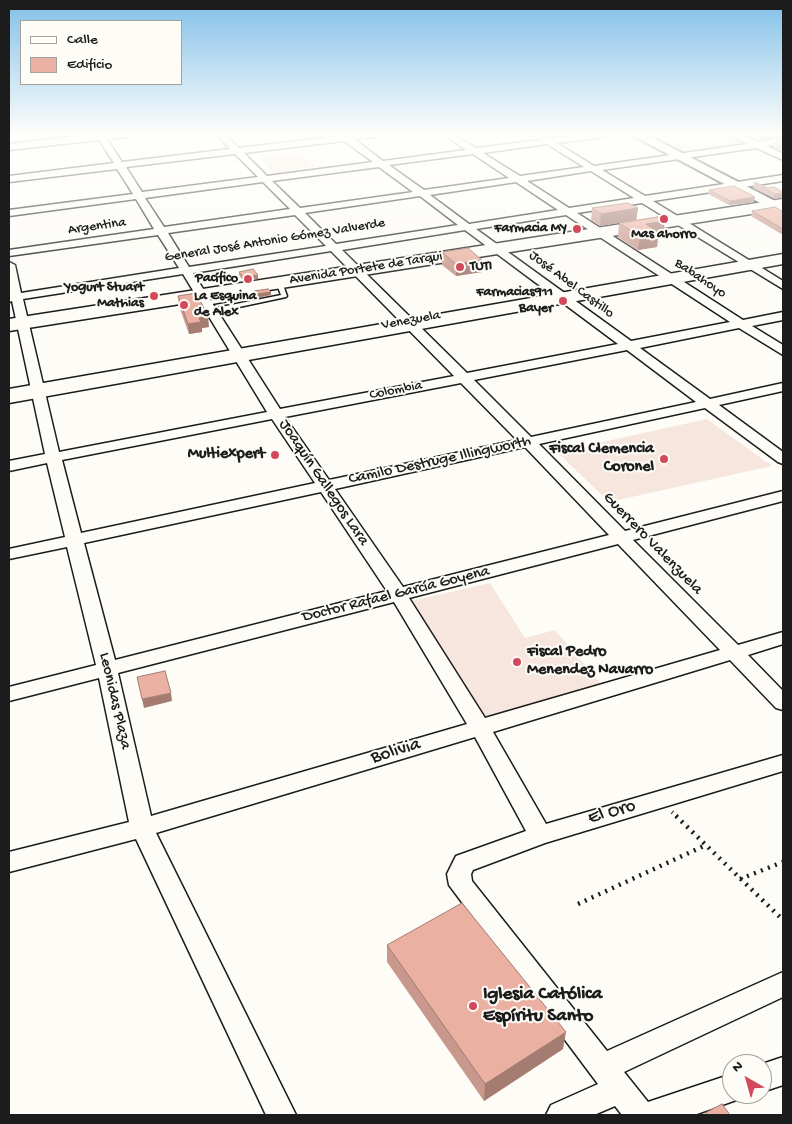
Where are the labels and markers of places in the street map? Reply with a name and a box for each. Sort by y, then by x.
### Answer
marker: Mas ahorro [658,213,670,225]
place label: Farmacia MY [494,221,567,237]
marker: Farmacia MY [571,223,583,235]
place label: Mas ahorro [631,227,697,243]
place label: TUTI [470,259,492,275]
marker: TUTI [454,261,466,273]
place label: Pacífico [195,271,238,287]
marker: Pacífico [242,273,254,285]
place label: Yogurt Stuart Mathias [64,280,144,312]
place label: Farmacias911 Bayer [476,285,553,318]
place label: La Esquina de Alex [194,289,256,322]
marker: Yogurt Stuart Mathias [148,290,160,302]
marker: Farmacias911 Bayer [557,295,569,307]
marker: La Esquina de Alex [178,299,190,311]
place label: Fiscal Clemencia Coronel [549,440,654,478]
place label: Multiexpert [188,445,265,465]
marker: Multiexpert [269,449,281,461]
marker: Fiscal Clemencia Coronel [658,453,670,465]
place label: Fiscal Pedro Menendez Navarro [527,643,653,681]
marker: Fiscal Pedro Menendez Navarro [511,656,523,668]
place label: Iglesia Católica Espíritu Santo [483,984,602,1028]
marker: Iglesia Católica Espíritu Santo [467,1000,479,1012]

